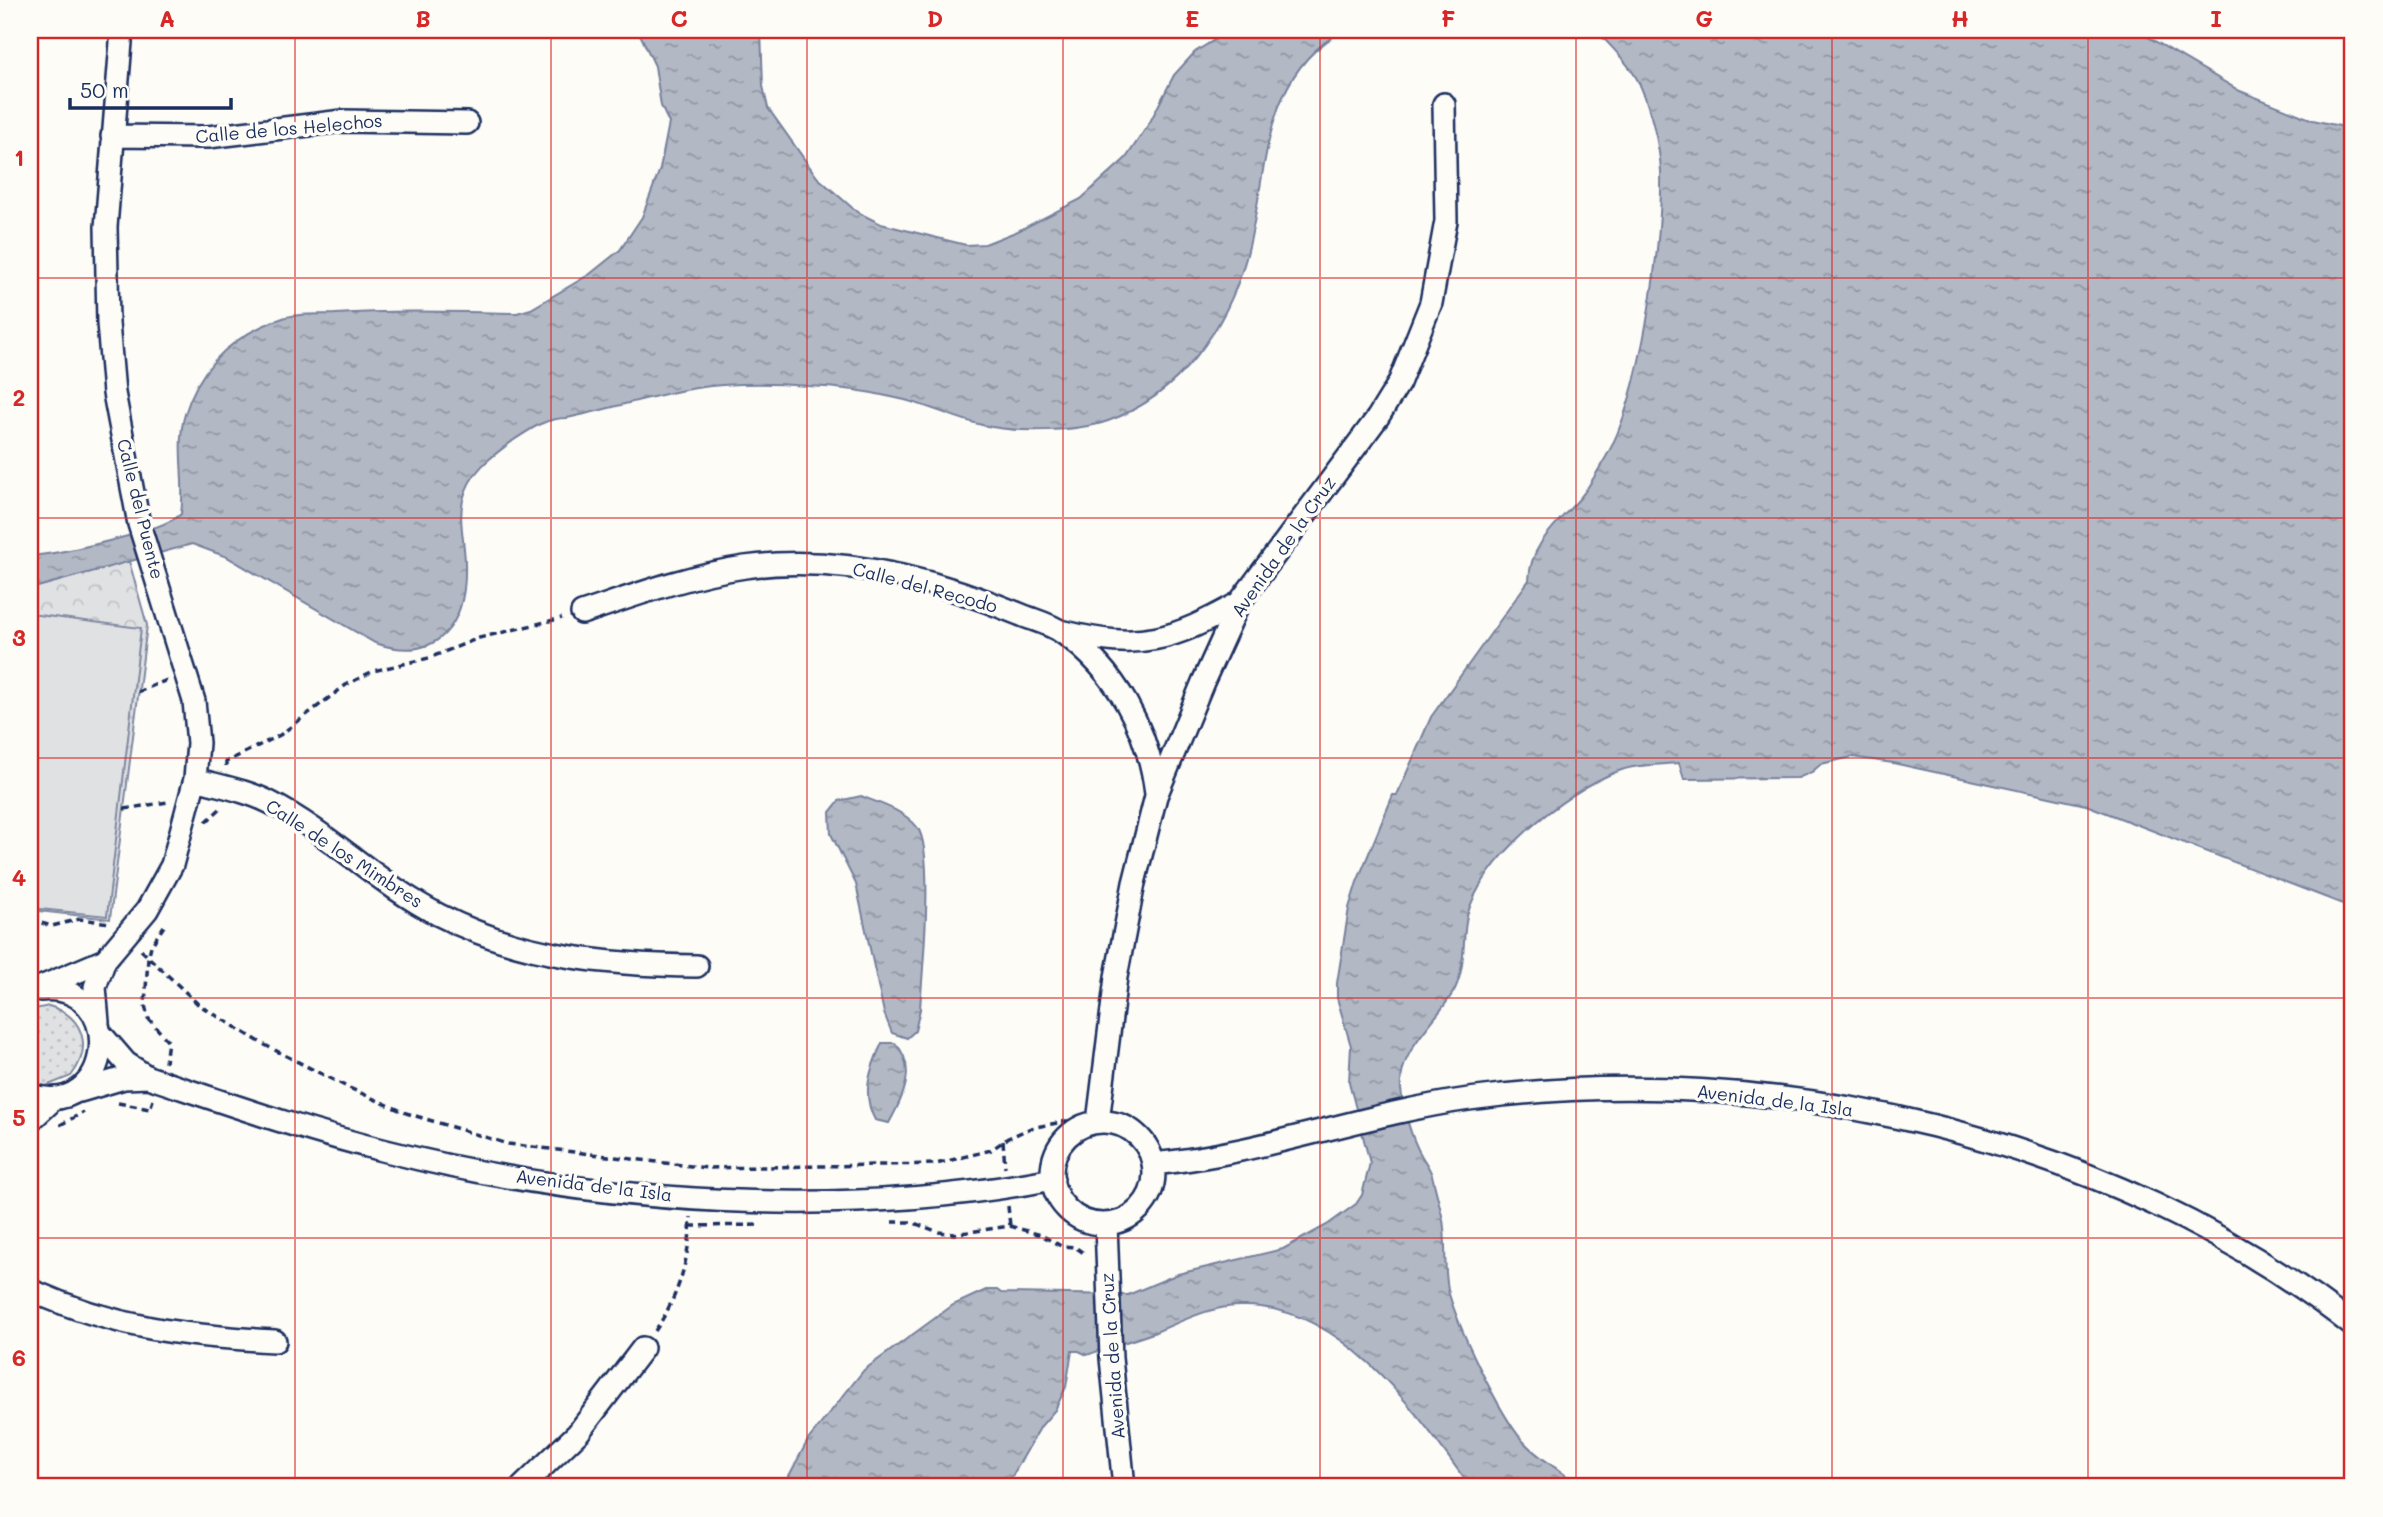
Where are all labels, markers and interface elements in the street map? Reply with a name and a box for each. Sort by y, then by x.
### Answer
text: A [159,3,175,33]
text: B [415,3,431,33]
text: C [670,3,688,33]
text: D [927,3,943,33]
text: E [1185,3,1199,33]
text: F [1441,3,1455,33]
text: G [1695,3,1713,33]
text: H [1951,3,1969,33]
text: I [2210,3,2222,33]
scale bar [70,66,231,110]
text: 50 m [80,76,129,103]
street label: Calle de los Helechos [194,108,384,148]
text: 1 [14,142,24,172]
text: 2 [13,382,25,412]
street label: Calle del Puente [112,436,170,581]
street label: Avenida de la Cruz [1226,471,1341,622]
street label: Calle del Recodo [850,556,1001,618]
text: 3 [12,622,26,652]
street label: Calle de los Mimbres [261,793,428,913]
text: 4 [12,862,26,892]
street label: Avenida de la Isla [1696,1079,1855,1122]
text: 5 [12,1102,26,1132]
street label: Avenida de la Isla [515,1164,674,1207]
street label: Avenida de la Cruz [1094,1272,1130,1440]
text: 6 [12,1342,26,1372]

